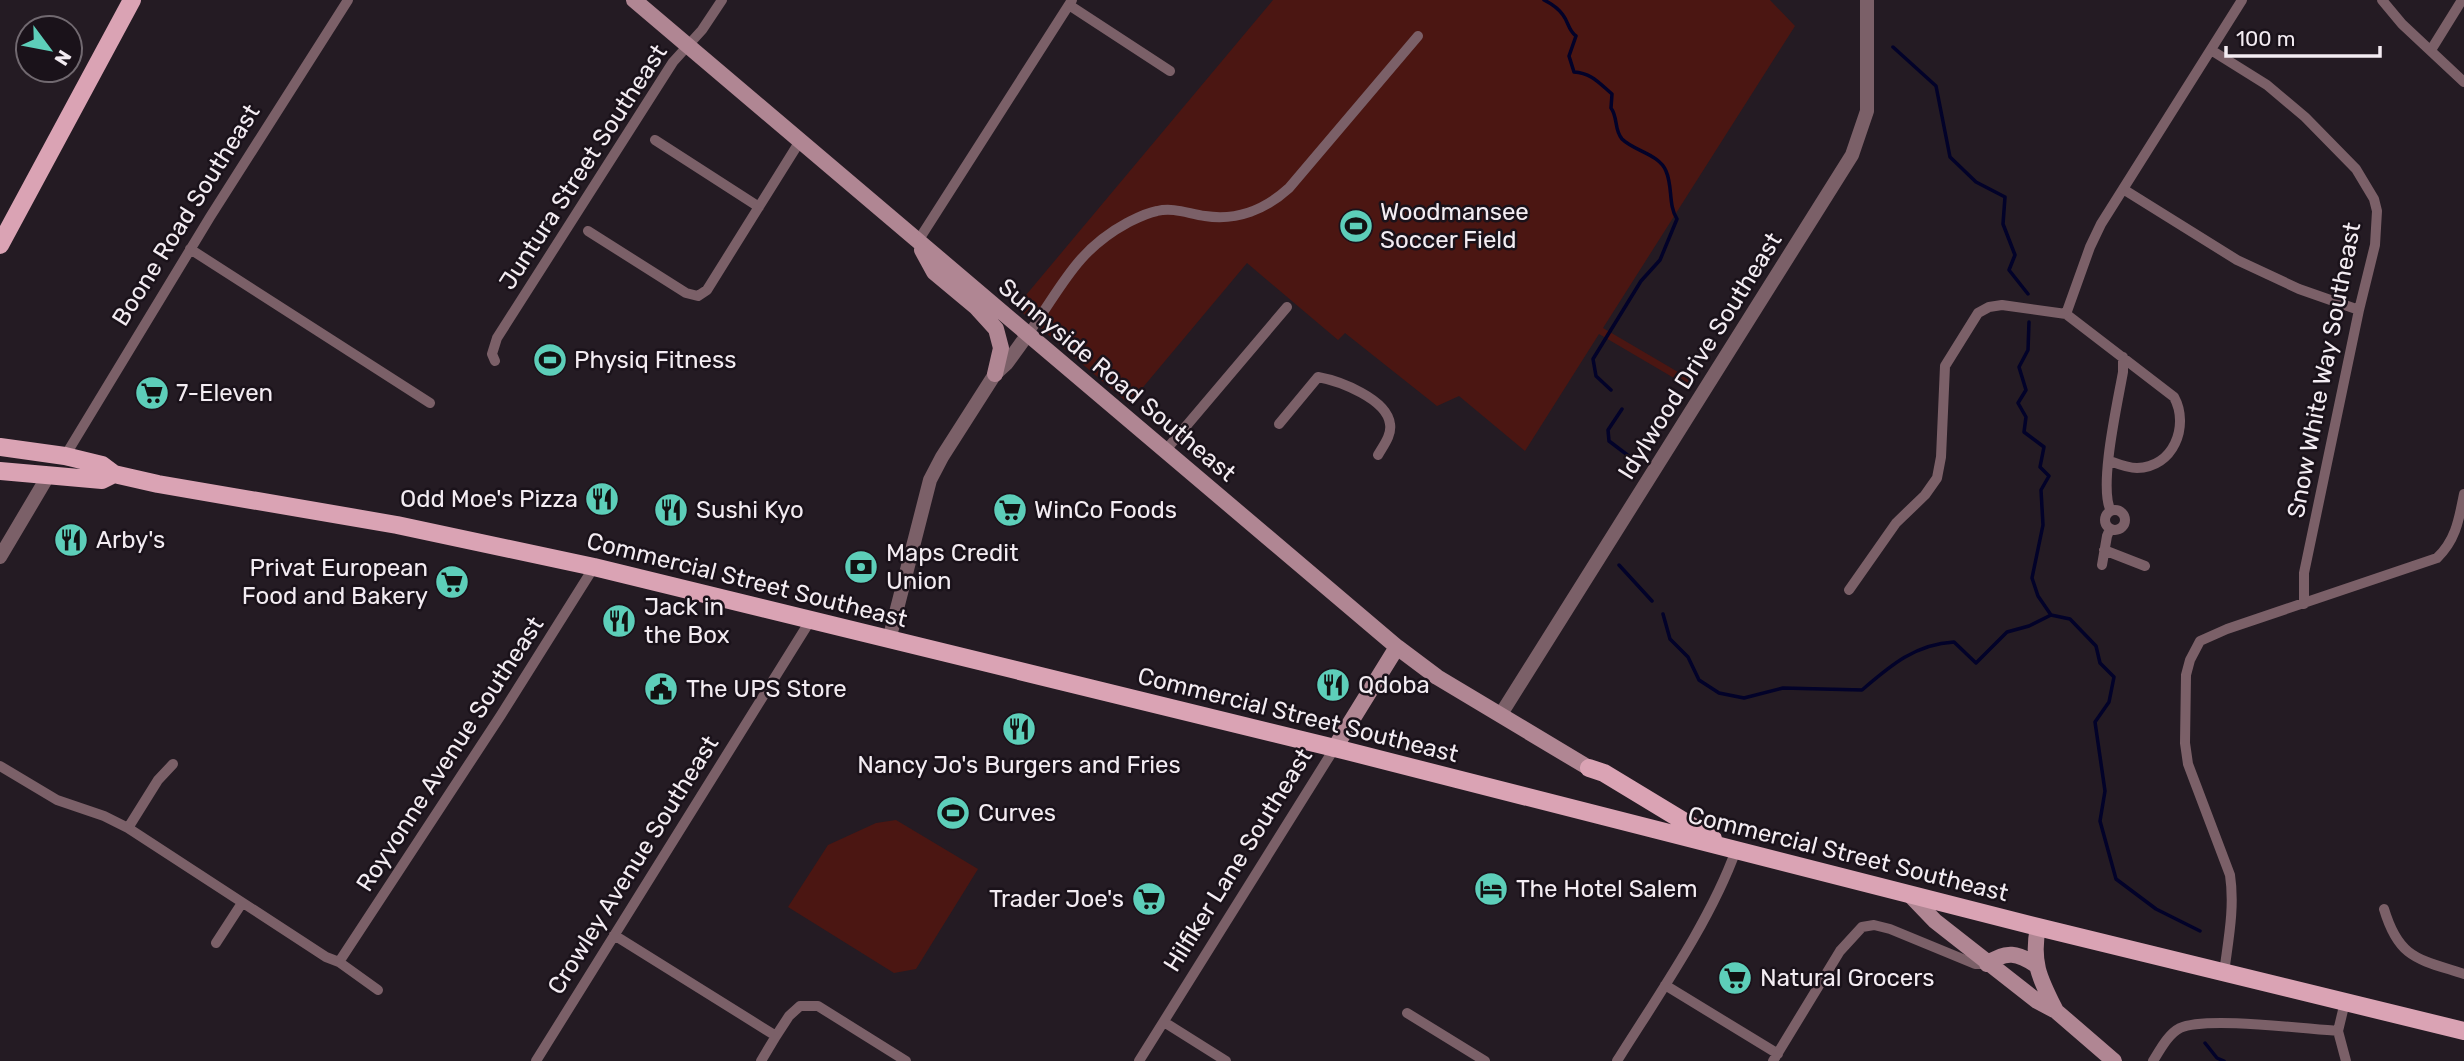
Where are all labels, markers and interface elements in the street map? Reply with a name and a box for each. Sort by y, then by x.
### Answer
north arrow [14,14,84,84]
scale bar [2226,14,2380,58]
text: 100 m [2236,26,2295,51]
street label: Juntura Street Southeast [493,39,673,295]
text: N [50,46,76,70]
street label: Boone Road Southeast [106,99,266,331]
place label: Woodmansee Soccer Field [1380,198,1529,254]
sports icon: Woodmansee Soccer Field [1337,207,1375,245]
street label: Snow White Way Southeast [2282,220,2366,520]
street label: Idylwood Drive Southeast [1612,227,1788,485]
street label: Sunnyside Road Southeast [993,273,1241,487]
sports icon: Physiq Fitness [531,341,569,379]
place label: Physiq Fitness [574,346,736,374]
supermarket icon: 7-Eleven [133,374,171,412]
place label: 7-Eleven [176,379,273,407]
restaurant icon: Odd Moe's Pizza [583,480,621,518]
place label: Odd Moe's Pizza [400,485,578,513]
restaurant icon: Sushi Kyo [652,491,690,529]
supermarket icon: WinCo Foods [991,491,1029,529]
place label: Sushi Kyo [696,496,804,524]
place label: WinCo Foods [1034,496,1177,524]
restaurant icon: Arby's [52,521,90,559]
place label: Arby's [96,526,165,554]
street label: Commercial Street Southeast [584,527,910,633]
place label: Maps Credit Union [886,539,1019,595]
bank icon: Maps Credit Union [842,548,880,586]
place label: Privat European Food and Bakery [242,554,428,610]
supermarket icon: Privat European Food and Bakery [433,563,471,601]
place label: Jack in the Box [644,593,730,649]
restaurant icon: Jack in the Box [600,602,638,640]
street label: Royvonne Avenue Southeast [351,611,549,897]
street label: Commercial Street Southeast [1135,662,1461,768]
restaurant icon: Qdoba [1314,666,1352,704]
public building icon: The UPS Store [642,670,680,708]
place label: Qdoba [1358,671,1430,699]
place label: The UPS Store [686,675,847,703]
restaurant icon: Nancy Jo's Burgers and Fries [1000,710,1038,748]
street label: Crowley Avenue Southeast [542,731,724,999]
street label: Hilfiker Lane Southeast [1158,743,1318,977]
place label: Nancy Jo's Burgers and Fries [857,751,1181,779]
sports icon: Curves [934,794,972,832]
place label: Curves [978,799,1056,827]
street label: Commercial Street Southeast [1685,801,2011,907]
hotel icon: The Hotel Salem [1472,870,1510,908]
place label: The Hotel Salem [1516,875,1697,903]
supermarket icon: Trader Joe's [1130,880,1168,918]
place label: Trader Joe's [989,885,1124,913]
supermarket icon: Natural Grocers [1716,959,1754,997]
place label: Natural Grocers [1760,964,1935,992]

